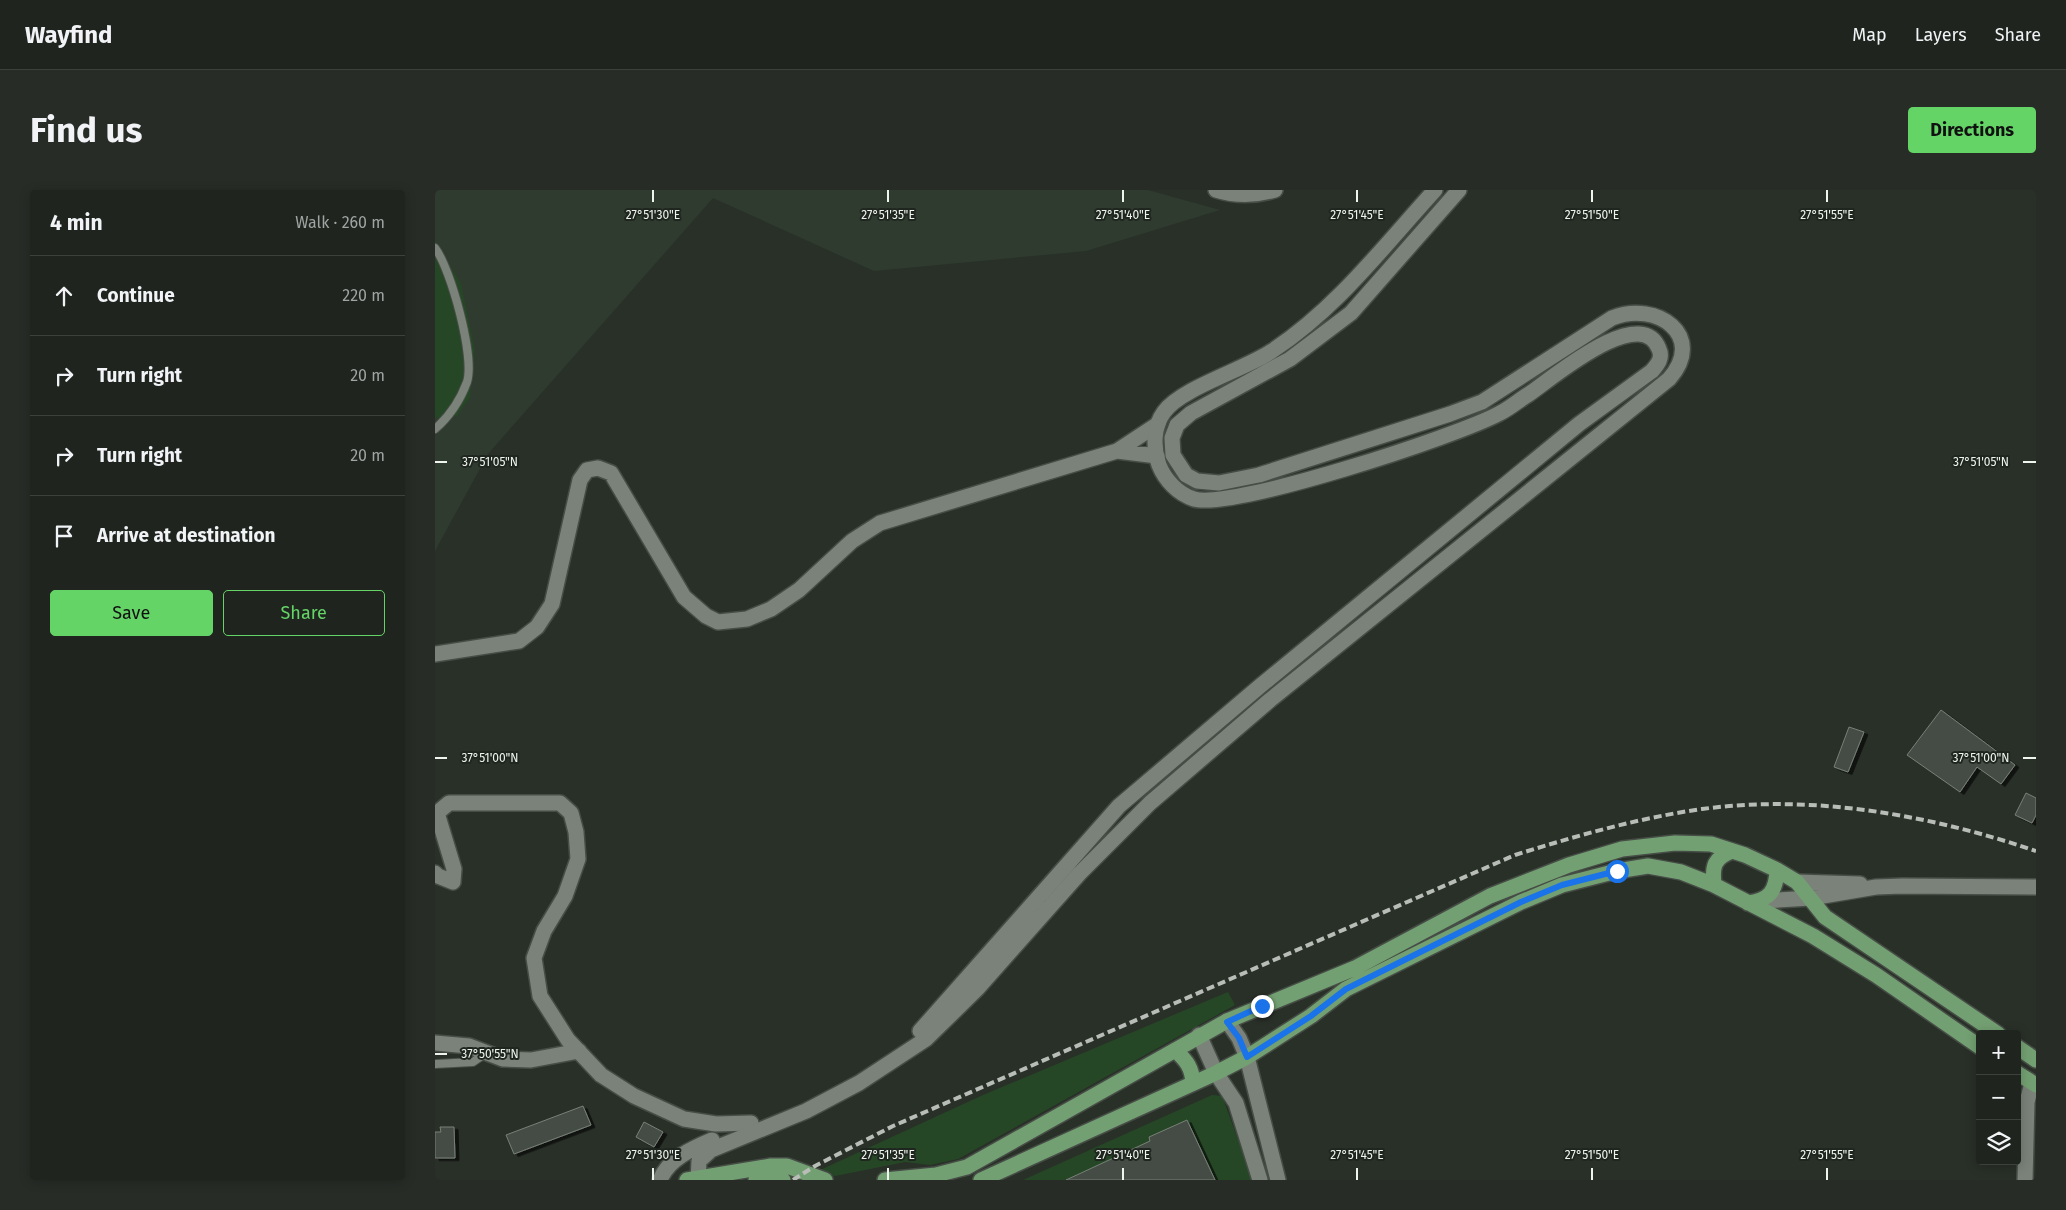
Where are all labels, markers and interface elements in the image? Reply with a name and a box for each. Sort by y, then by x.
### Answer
text: Wayfind [25,21,112,49]
text: Map [1852,24,1887,46]
text: Layers [1915,24,1967,46]
text: Share [1995,24,2041,46]
button: Directions [1908,107,2036,153]
text: Find us [30,109,142,151]
text: 27°51'30"E [626,208,680,222]
text: 27°51'35"E [861,208,915,222]
text: 27°51'40"E [1096,208,1150,222]
text: 27°51'45"E [1330,208,1384,222]
text: 27°51'50"E [1565,208,1619,222]
text: 27°51'55"E [1800,208,1854,222]
text: 4 min [50,210,103,236]
text: Walk · 260 m [295,213,385,232]
icon: ahead [50,282,78,310]
text: Continue [97,284,175,307]
text: 220 m [342,286,385,305]
icon: right [50,362,78,390]
text: Turn right [97,364,182,387]
text: 20 m [350,366,385,385]
icon: right [50,442,78,470]
text: Turn right [97,444,182,467]
text: 20 m [350,446,385,465]
text: 37°51'05"N [462,455,518,469]
text: 37°51'05"N [1953,455,2009,469]
icon: arrive [50,522,78,550]
text: Arrive at destination [97,524,276,547]
button: Save [50,590,213,636]
button: Share [223,590,385,636]
text: 37°51'00"N [461,751,519,765]
text: 37°51'00"N [1952,751,2010,765]
route start [1606,860,1629,883]
route end [1251,995,1274,1018]
map controls [1976,1030,2021,1165]
button: + [1976,1030,2021,1075]
text: 37°50'55"N [461,1047,519,1061]
button: − [1976,1075,2021,1120]
button: layers [1976,1120,2021,1165]
text: 27°51'30"E [626,1148,680,1162]
text: 27°51'35"E [861,1148,915,1162]
text: 27°51'40"E [1096,1148,1150,1162]
text: 27°51'45"E [1330,1148,1384,1162]
text: 27°51'50"E [1565,1148,1619,1162]
text: 27°51'55"E [1800,1148,1854,1162]

